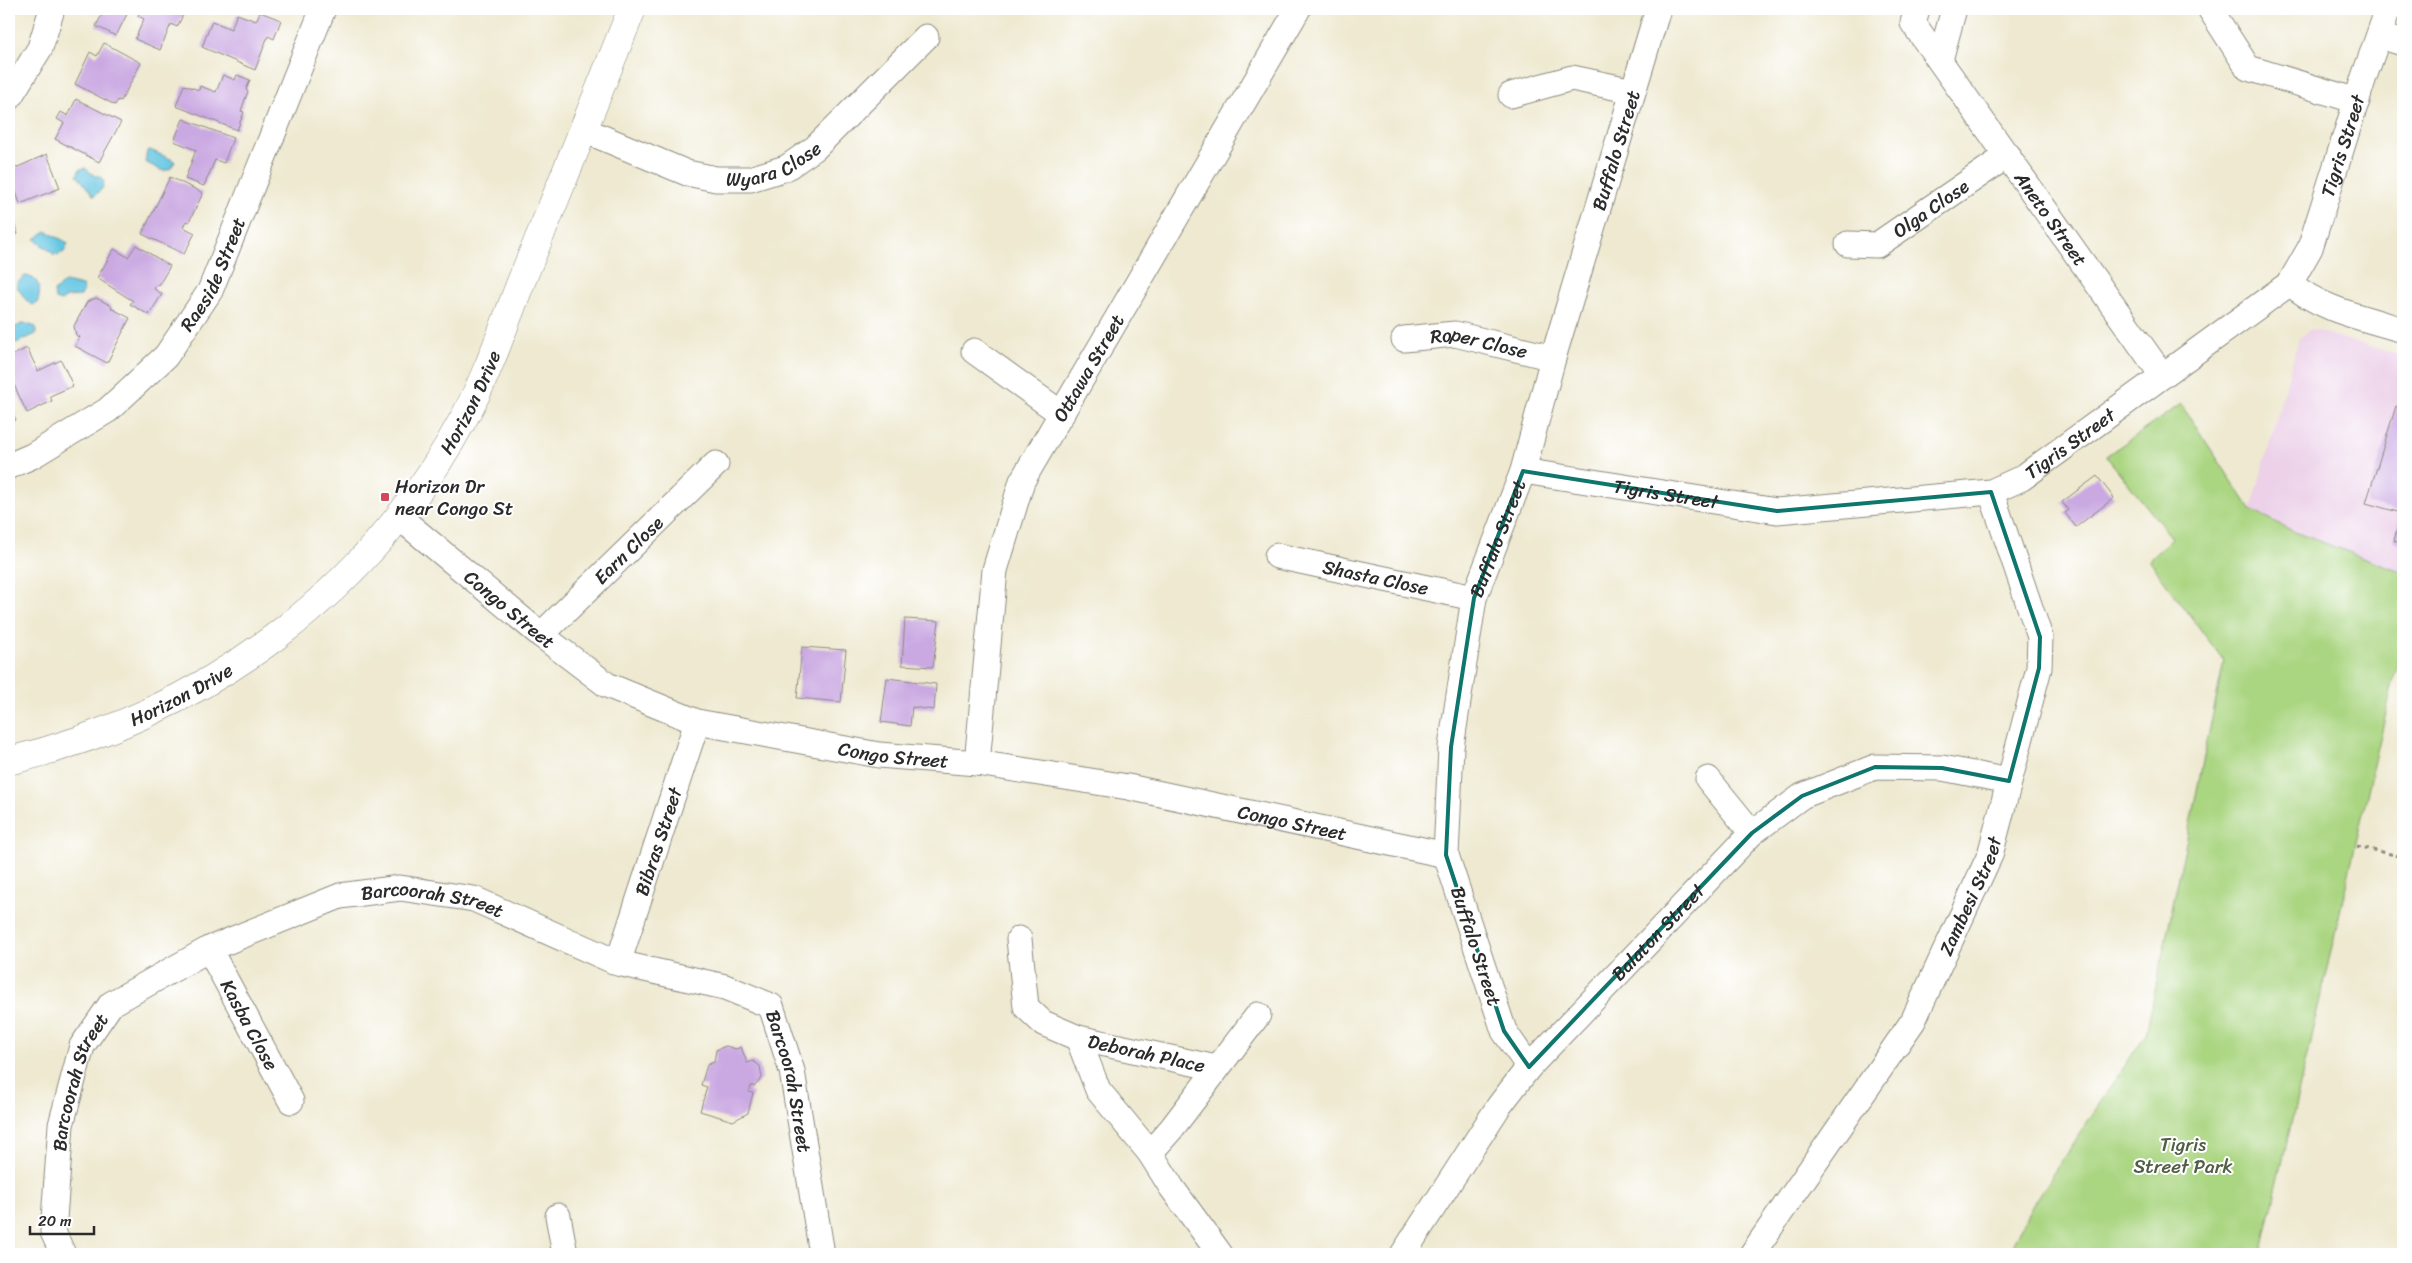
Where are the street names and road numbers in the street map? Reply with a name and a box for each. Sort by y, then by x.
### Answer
street label: Buffalo Street [1582,86,1649,215]
street label: Tigris Street [2311,89,2374,201]
street label: Wyara Close [726,132,828,196]
street label: Aneto Street [2005,163,2097,273]
street label: Olga Close [1885,170,1976,246]
street label: Raeside Street [171,212,255,338]
street label: Ottawa Street [1044,307,1133,428]
street label: Roper Close [1429,317,1531,368]
street label: Horizon Drive [430,345,510,461]
street label: Tigris Street [2017,398,2123,488]
street label: Tigris Street [1611,469,1722,518]
street label: Buffalo Street [1459,474,1535,602]
street label: Earn Close [585,507,671,592]
street label: Shasta Close [1320,550,1432,604]
street label: Congo Street [457,561,563,657]
street label: Horizon Drive [124,653,239,735]
street label: Congo Street [836,731,950,777]
street label: Bibras Street [625,782,691,900]
street label: Congo Street [1235,794,1350,850]
street label: Zambesi Street [1929,831,2011,961]
street label: Barcoorah Street [359,872,509,927]
street label: Balaton Street [1603,875,1713,989]
street label: Buffalo Street [1441,882,1511,1010]
street label: Kasba Close [212,973,288,1077]
street label: Barcoorah Street [43,1006,117,1152]
street label: Barcoorah Street [757,1006,822,1155]
street label: Deborah Place [1085,1024,1209,1082]

